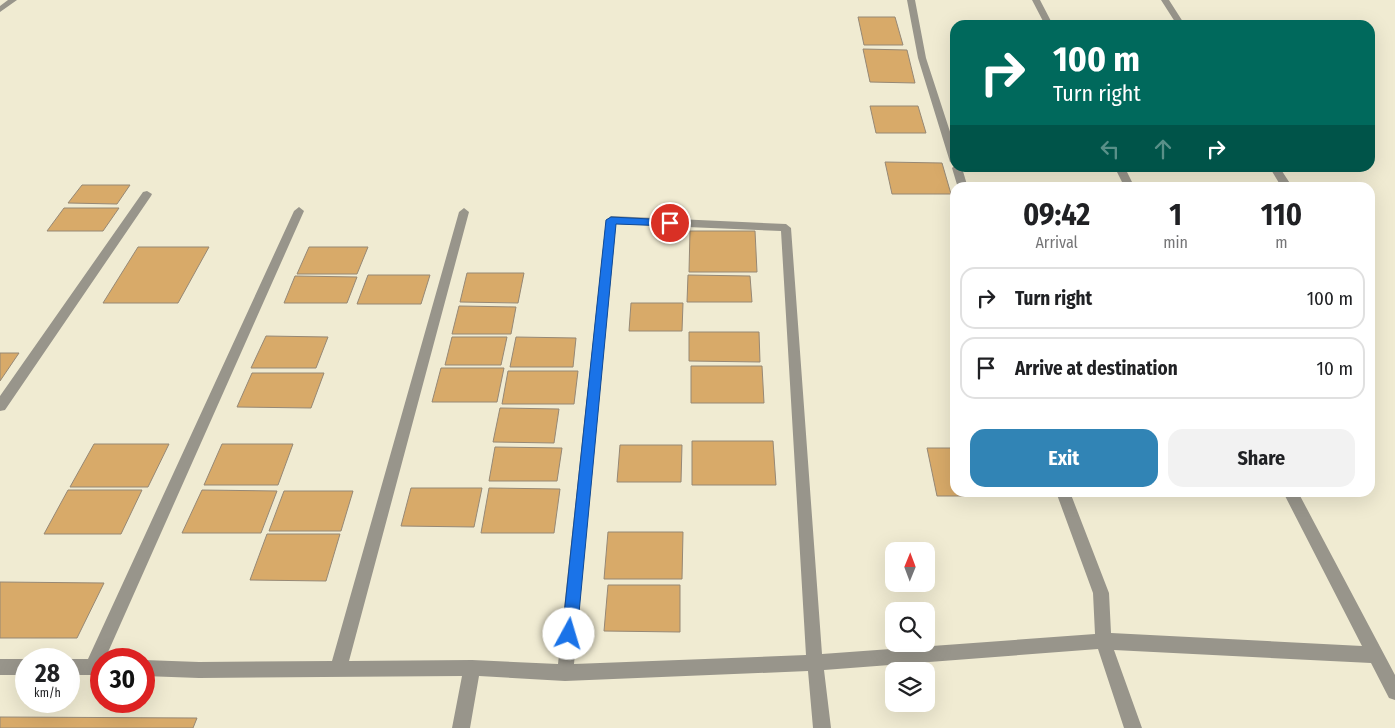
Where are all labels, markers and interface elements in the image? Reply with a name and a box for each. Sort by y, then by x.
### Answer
text: 100 m [1053,38,1140,80]
icon: right [970,40,1035,105]
text: Turn right [1053,80,1141,107]
icon: left [1096,135,1124,163]
icon: ahead [1149,135,1177,163]
icon: right [1202,135,1230,163]
text: 09:42 [1023,197,1090,233]
text: 1 [1169,197,1182,233]
text: 110 [1261,197,1302,233]
pin [649,202,691,244]
icon: arrive [656,209,684,237]
text: Arrival [1035,233,1078,252]
text: min [1163,233,1188,252]
text: m [1275,233,1288,252]
icon: right [972,284,1000,312]
text: Turn right [1015,287,1092,310]
text: 100 m [1307,287,1353,310]
icon: arrive [972,354,1000,382]
text: Arrive at destination [1015,357,1178,380]
text: 10 m [1317,357,1353,380]
button: Exit [970,429,1158,487]
button: Share [1168,429,1355,487]
north arrow [885,542,935,592]
map controls [885,542,935,712]
button: search [885,602,935,652]
position arrow [542,607,594,659]
speed limit sign: 30 [90,648,155,713]
text: 28 [35,659,60,689]
button: layers [885,662,935,712]
text: km/h [34,686,61,700]

